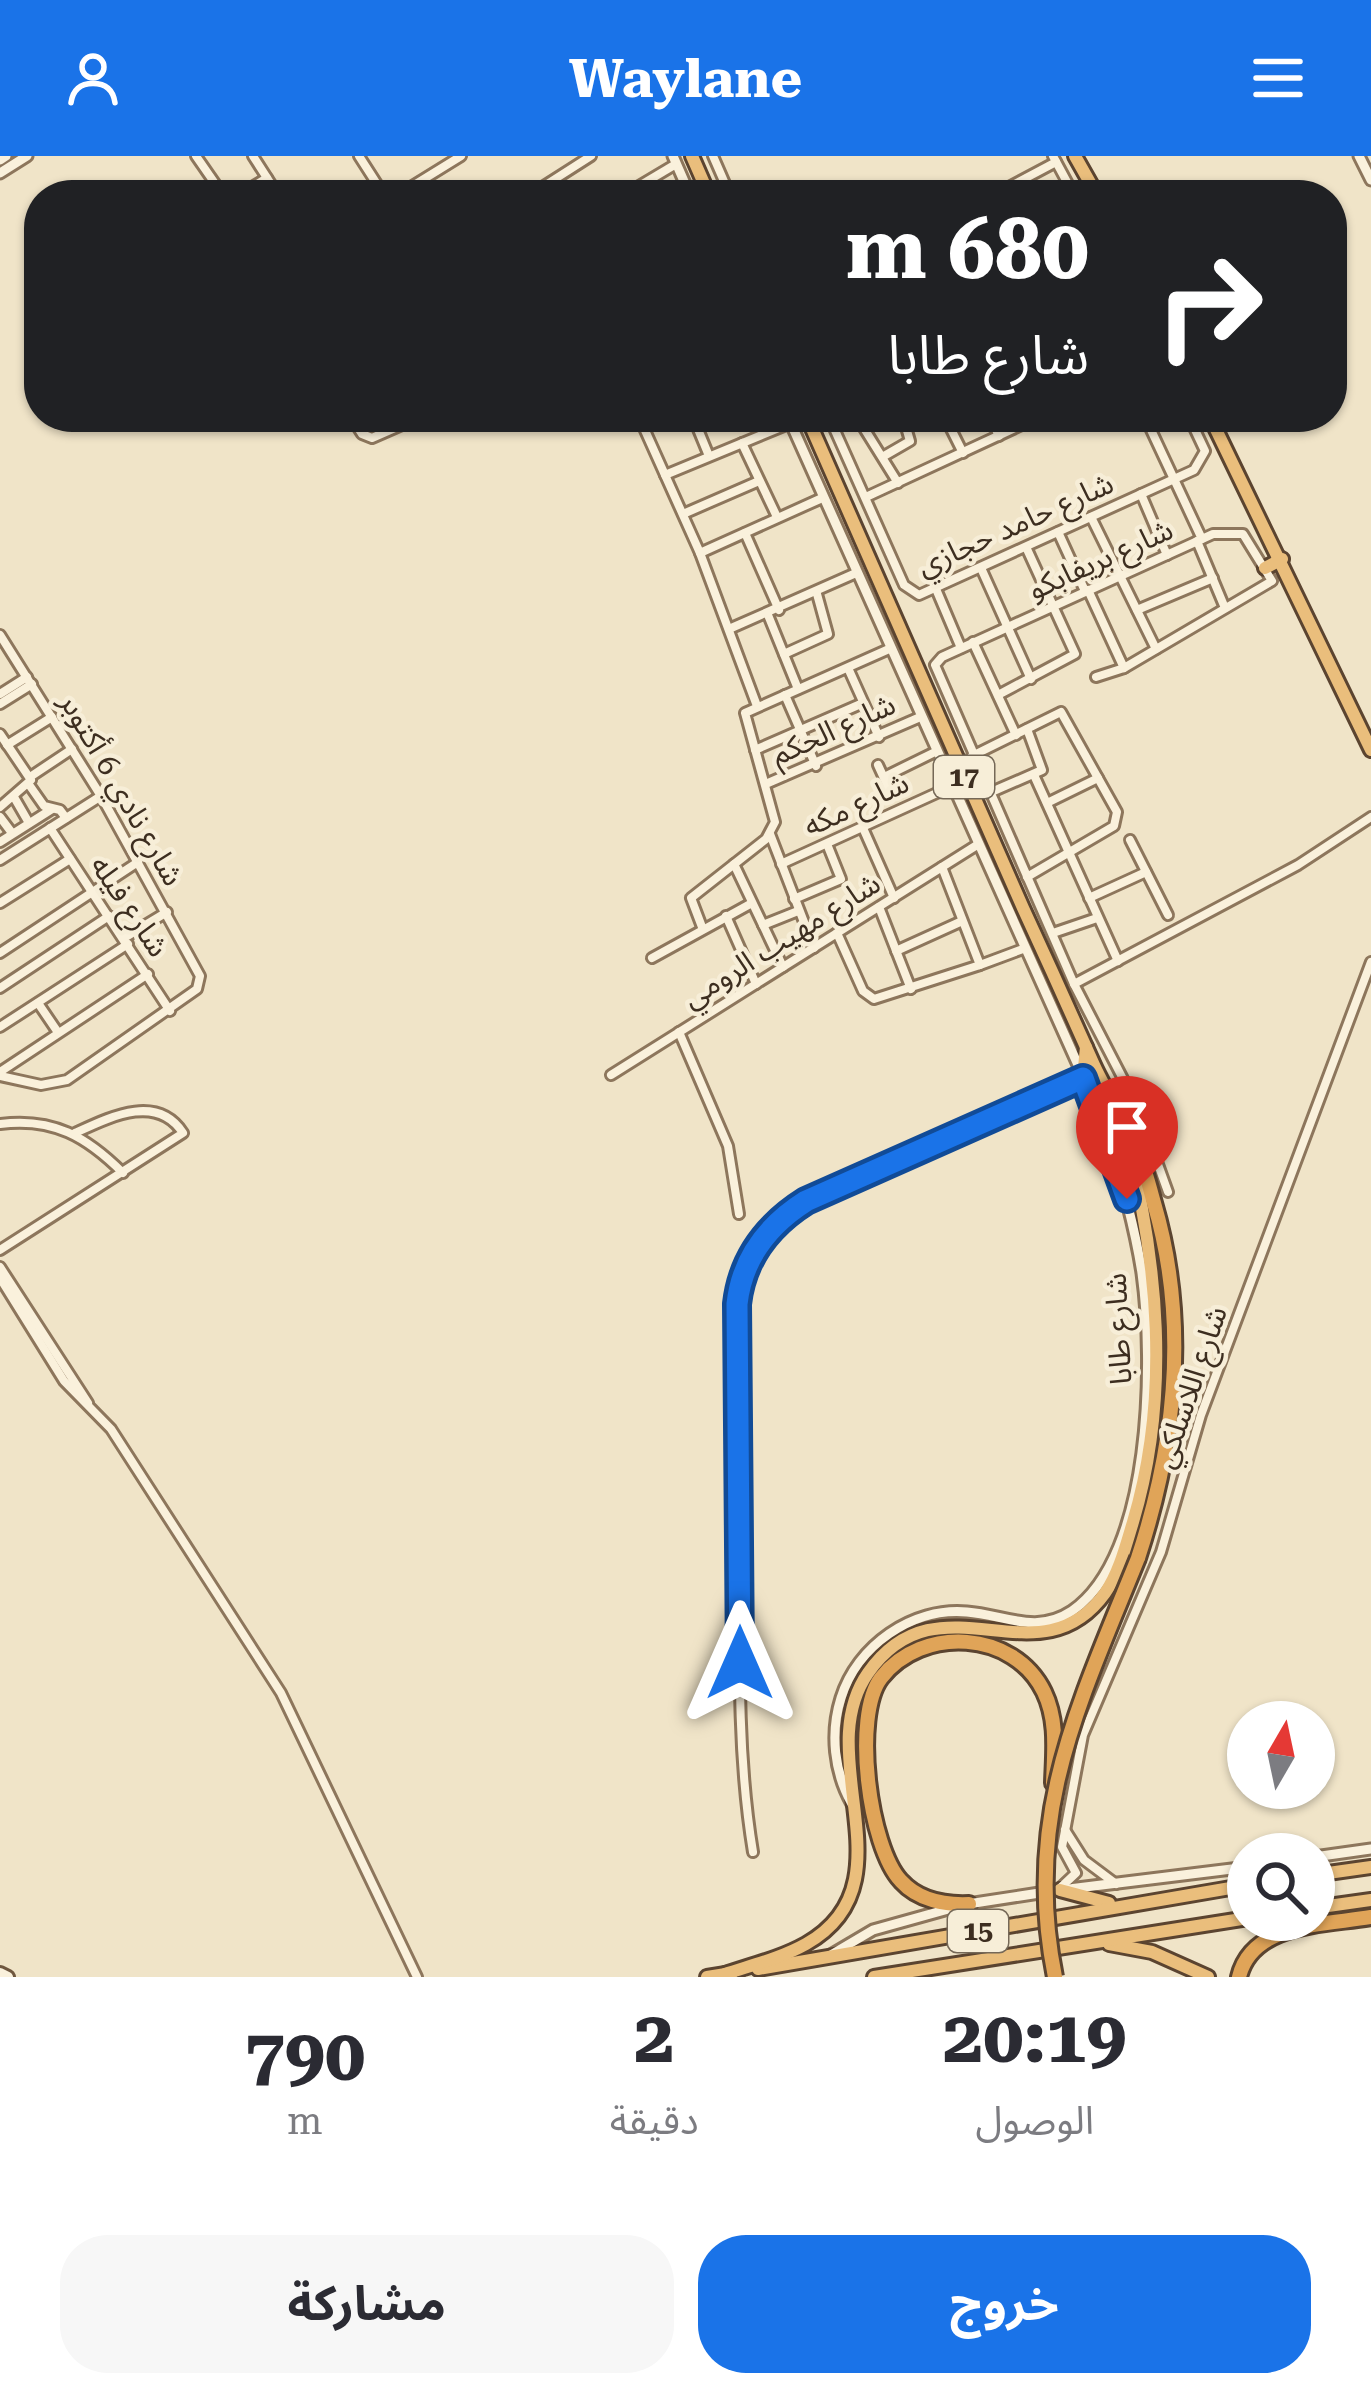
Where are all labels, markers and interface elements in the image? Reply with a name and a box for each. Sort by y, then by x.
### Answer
icon: person [60,45,126,111]
icon: menu [1245,45,1311,111]
text: Waylane [569,47,802,110]
text: 680 m [846,200,1089,298]
icon: right [1131,228,1287,384]
text: شارع طابا [888,324,1089,387]
street label: شارع حامد حجازي [911,465,1121,588]
street label: شارع بريفابكو [1022,511,1180,611]
street label: شارع نادي 6 أكتوبر [47,685,192,895]
street label: شارع الحكم [765,686,903,777]
road number: 17 [934,756,994,798]
street label: شارع مكه [798,765,916,848]
street label: شارع فيله [79,849,176,966]
street label: شارع مهيب الرومي [676,865,890,1020]
pin [1076,1076,1178,1199]
icon: arrive [1094,1094,1160,1160]
street label: شارع طابا [1098,1272,1143,1386]
street label: شارع اللاسلكي [1146,1301,1240,1474]
position arrow [677,1600,803,1726]
north arrow [1227,1701,1335,1809]
map controls [1227,1701,1335,1941]
button: search [1227,1833,1335,1941]
road number: 15 [948,1910,1008,1952]
text: 2 [634,1995,674,2080]
text: 20:19 [943,1995,1127,2080]
text: 790 [244,2013,365,2098]
text: m [287,2098,323,2144]
text: دقيقة [610,2098,699,2144]
text: الوصول [975,2098,1094,2144]
button: مشاركة [60,2235,674,2373]
button: خروج [698,2235,1311,2373]

